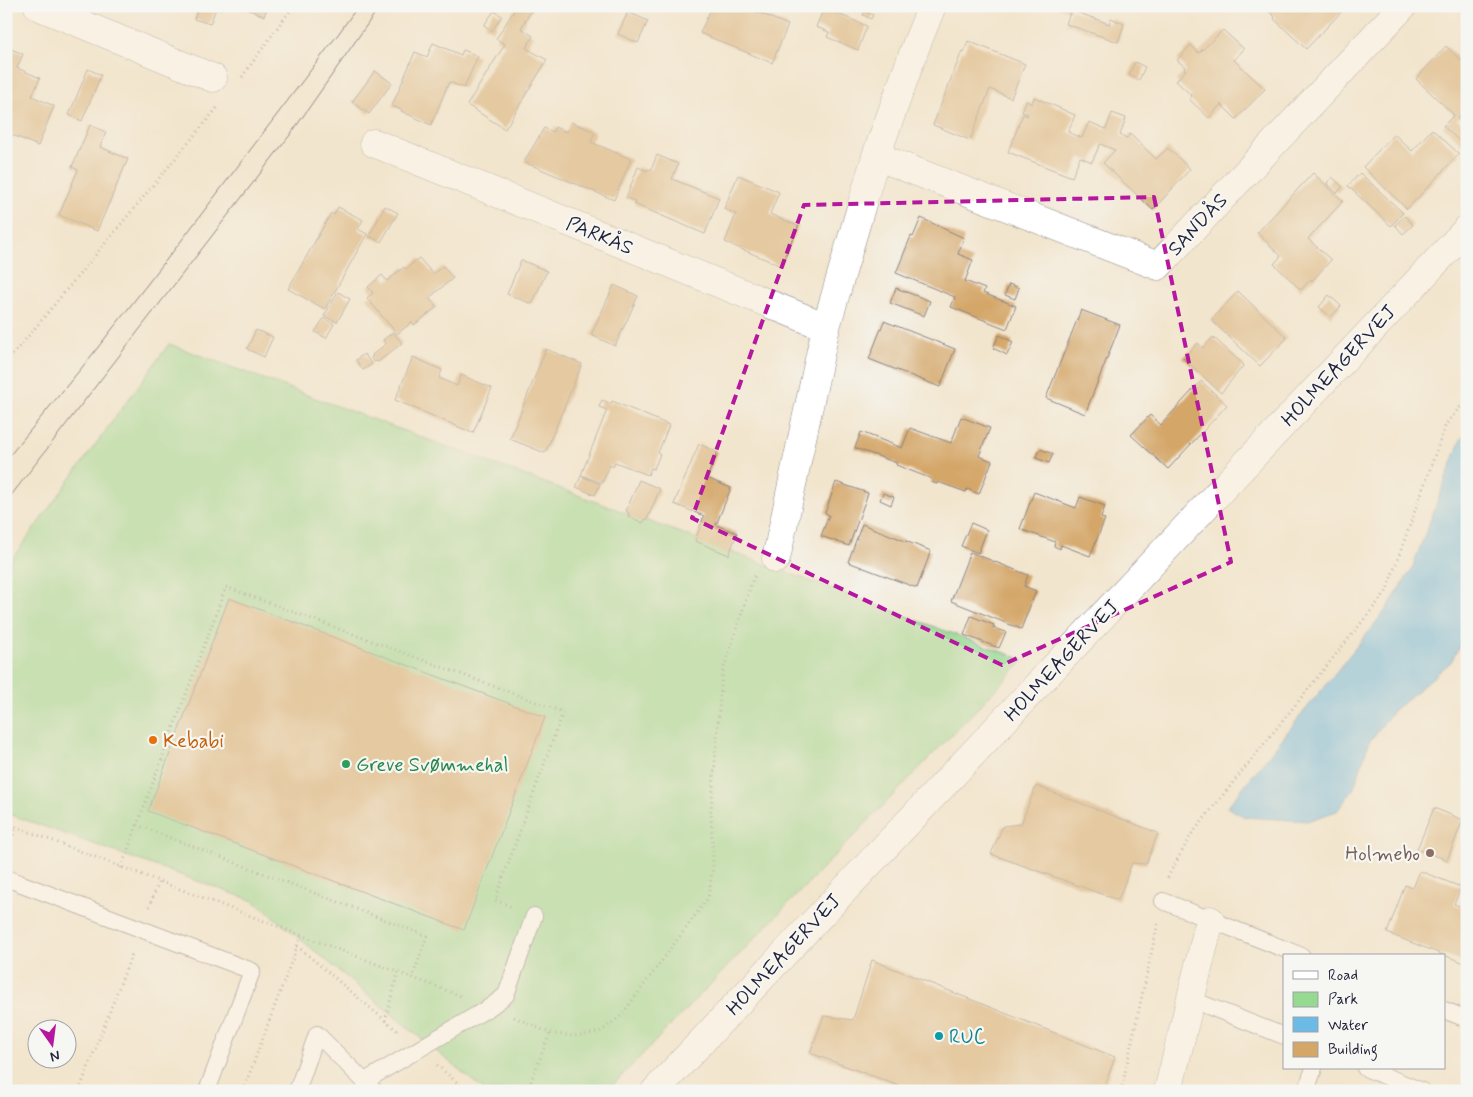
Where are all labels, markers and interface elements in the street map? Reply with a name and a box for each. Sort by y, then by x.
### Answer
street label: SANDÅS [1162,188,1234,262]
street label: PARKÅS [562,211,637,262]
street label: HOLMEAGERVEJ [1275,299,1403,433]
street label: HOLMEAGERVEJ [998,594,1126,728]
place label: Kebabi [163,728,224,755]
marker: Kebabi [147,734,159,746]
place label: Greve Svømmehal [356,752,509,779]
marker: Greve Svømmehal [340,758,352,770]
place label: Holmebo [1345,841,1420,868]
marker: Holmebo [1424,847,1436,859]
street label: HOLMEAGERVEJ [720,888,848,1022]
legend [1283,954,1446,1070]
text: Road [1328,966,1358,986]
text: Park [1328,990,1358,1010]
text: Water [1328,1016,1368,1036]
north arrow [28,1020,78,1070]
place label: RUC [949,1024,986,1051]
marker: RUC [933,1030,945,1042]
text: Building [1328,1040,1378,1061]
text: N [48,1046,62,1066]

